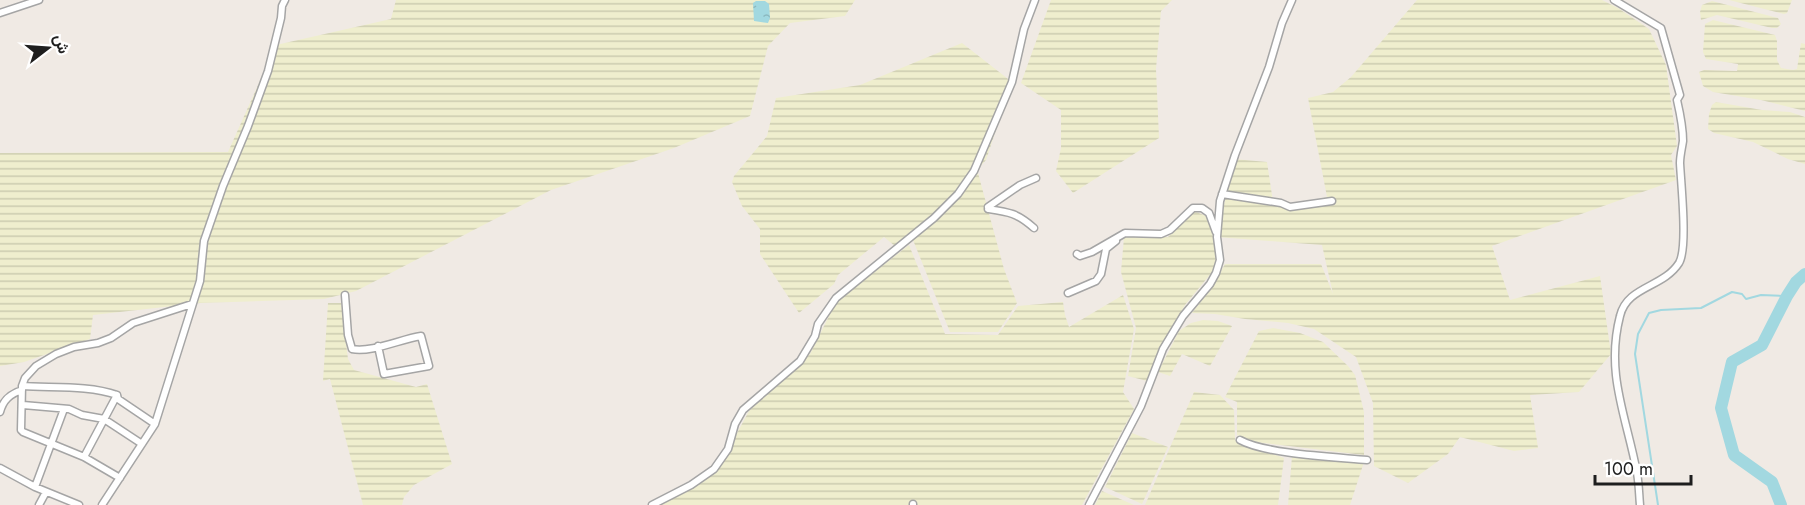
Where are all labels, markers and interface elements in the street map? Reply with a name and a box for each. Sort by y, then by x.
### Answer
north arrow [18,18,78,78]
text: ش [48,31,76,56]
scale bar [1595,448,1691,486]
text: 100 m [1604,456,1653,482]

